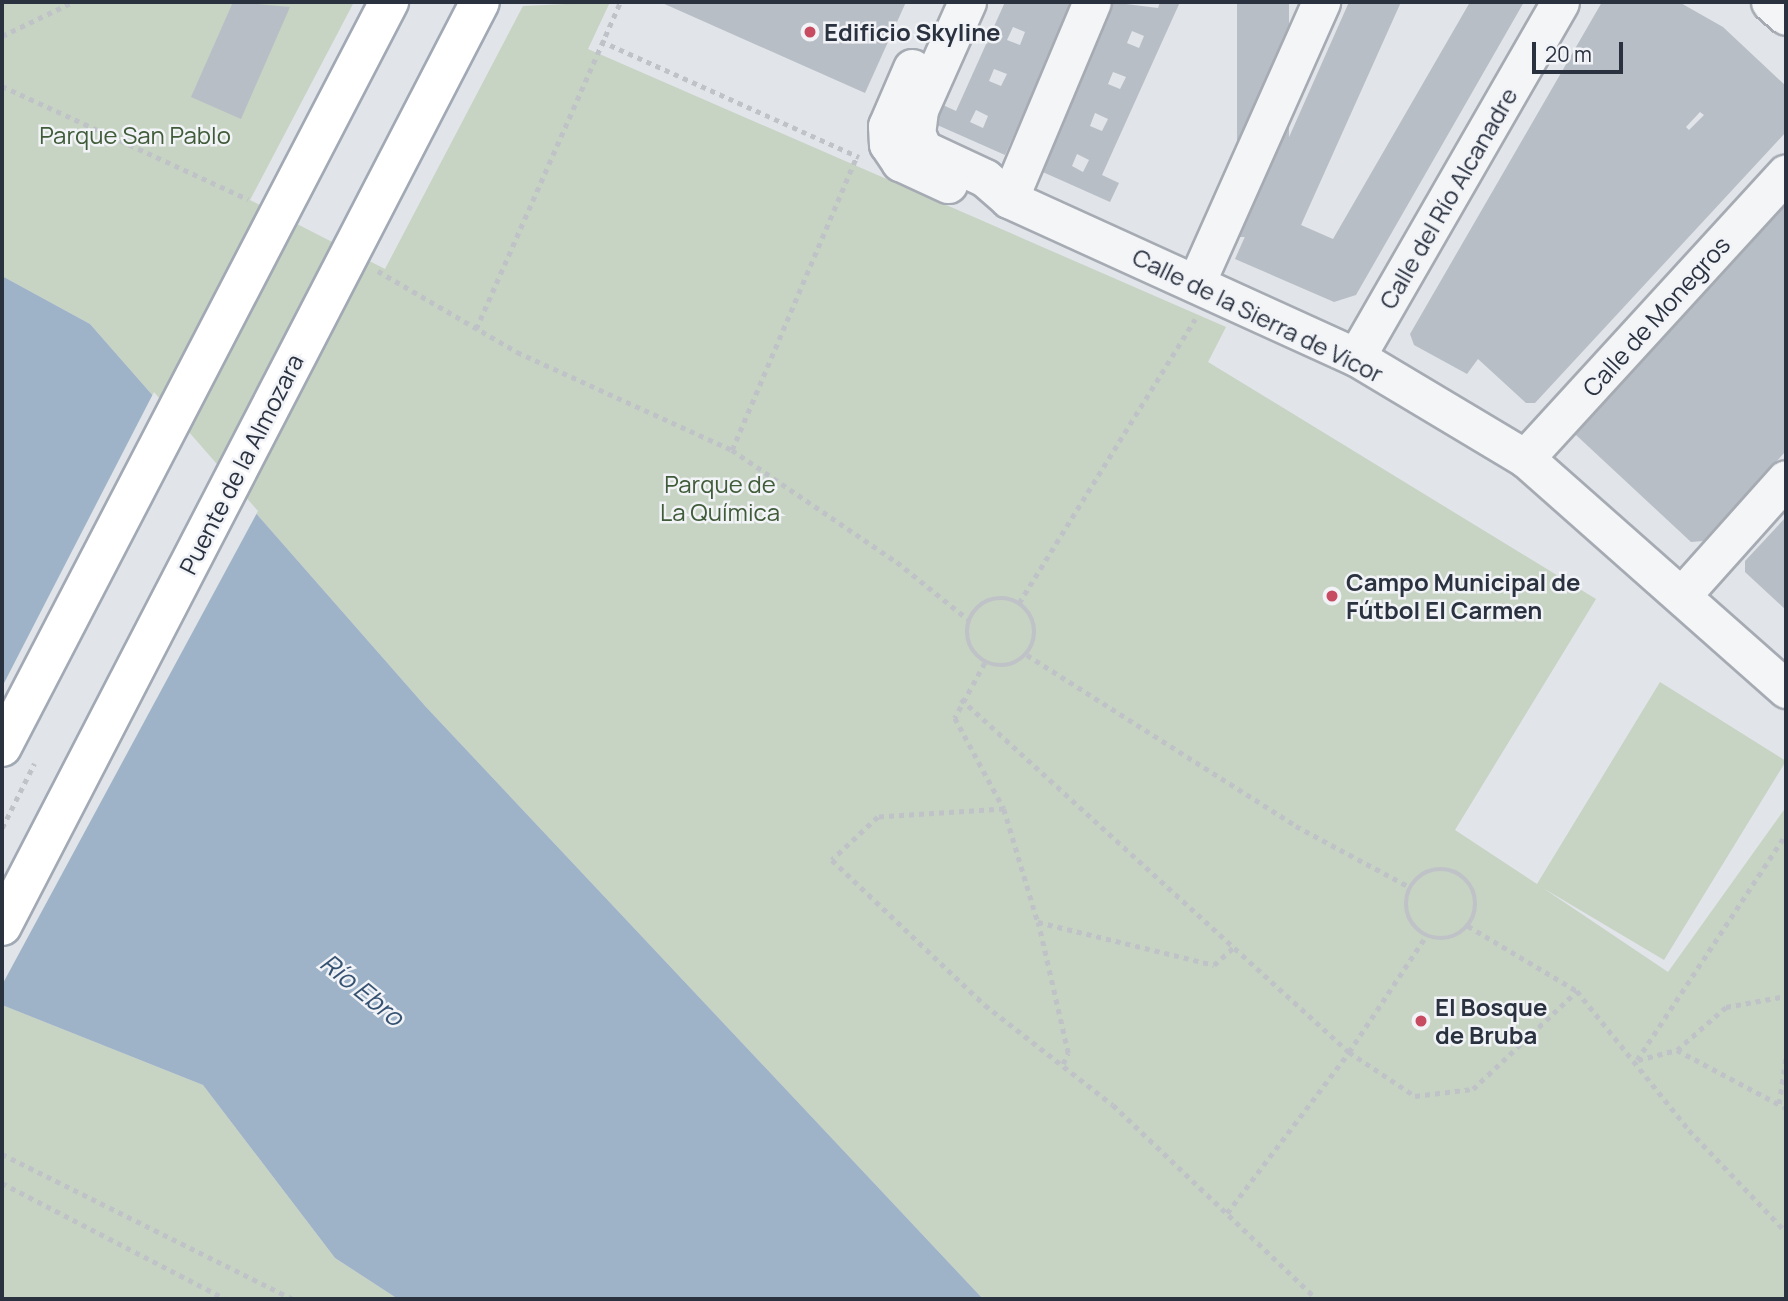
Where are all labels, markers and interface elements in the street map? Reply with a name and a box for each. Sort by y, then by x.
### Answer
place label: Edificio Skyline [824,18,1000,46]
marker: Edificio Skyline [802,24,818,40]
scale bar [1536,28,1627,72]
text: 20 m [1545,40,1592,68]
street label: Calle del Río Alcanadre [1373,82,1523,314]
park label: Parque San Pablo [39,121,231,149]
street label: Calle de Monegros [1577,230,1735,402]
street label: Calle de la Sierra de Vicor [1128,242,1388,388]
street label: Puente de la Almozara [173,349,309,579]
park label: Parque de La Química [660,470,780,526]
place label: Campo Municipal de Fútbol El Carmen [1346,568,1580,624]
marker: Campo Municipal de Fútbol El Carmen [1324,588,1340,604]
water label: Río Ebro [314,947,410,1033]
place label: El Bosque de Bruba [1435,993,1548,1049]
marker: El Bosque de Bruba [1413,1013,1429,1029]

